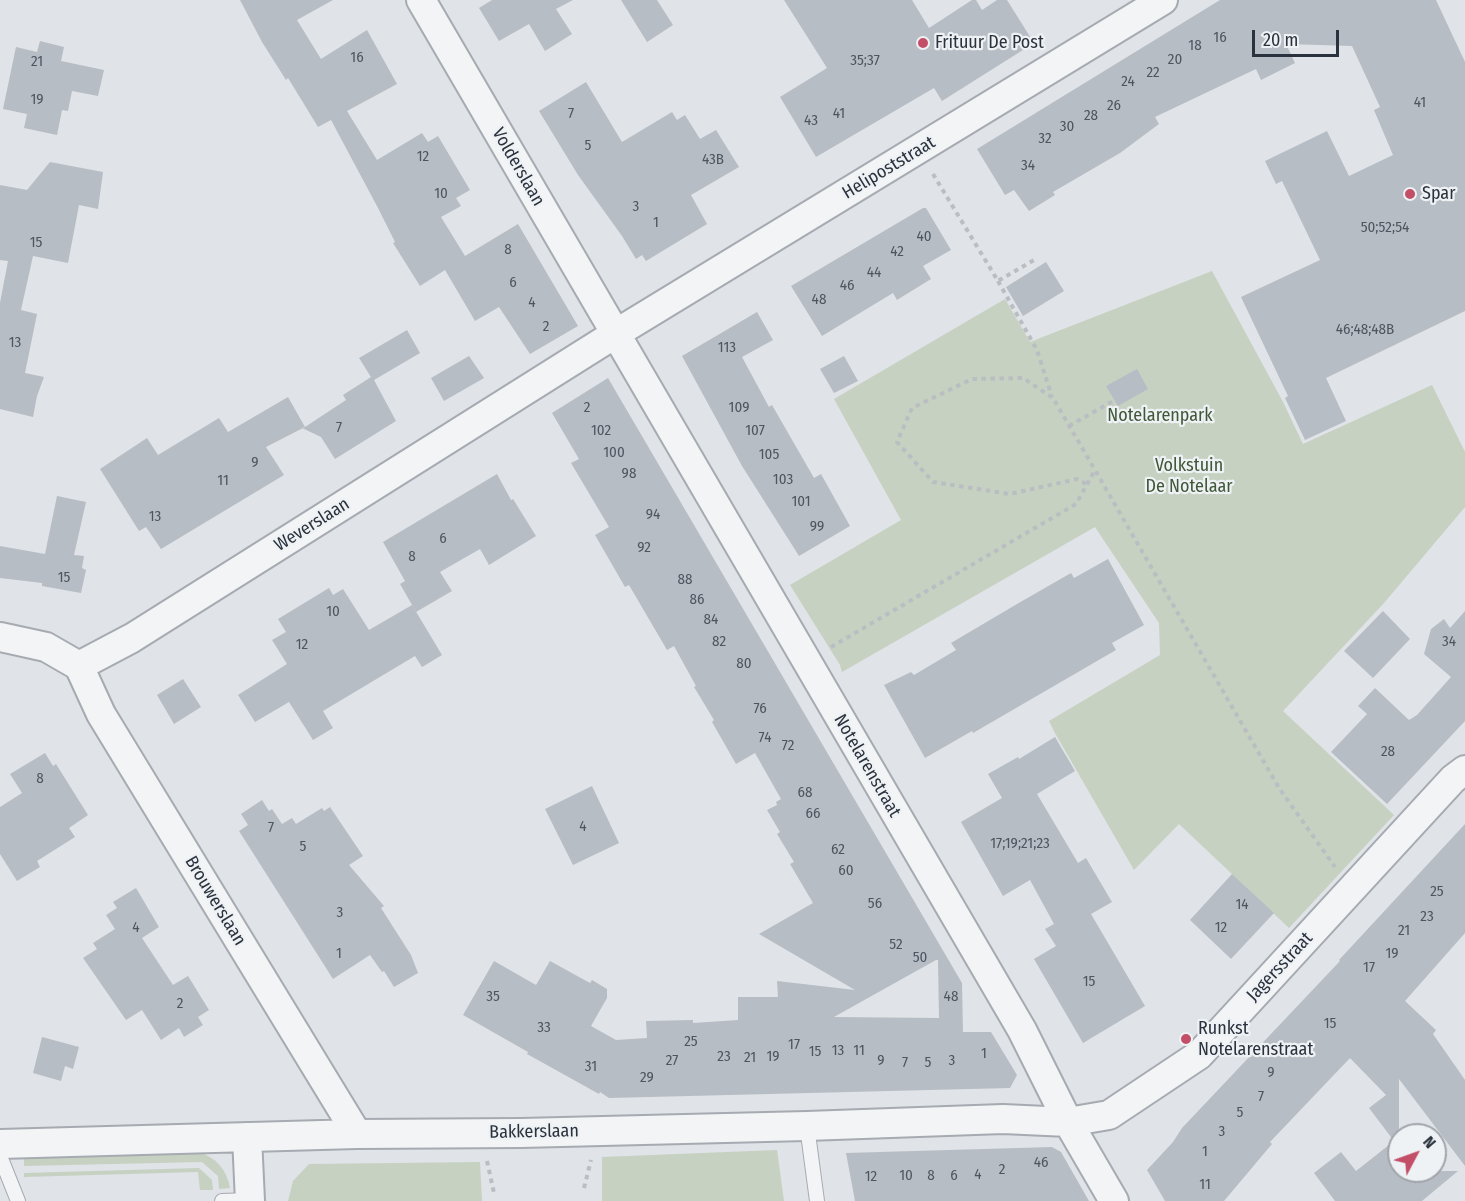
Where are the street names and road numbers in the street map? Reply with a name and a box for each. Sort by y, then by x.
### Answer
street label: Volderslaan [487,124,549,210]
street label: Helipoststraat [839,132,939,204]
street label: Weverslaan [271,493,353,557]
street label: Notelarenstraat [829,711,905,821]
street label: Brouwerslaan [180,852,250,950]
street label: Jagersstraat [1242,928,1318,1006]
street label: Bakkerslaan [489,1120,579,1144]

